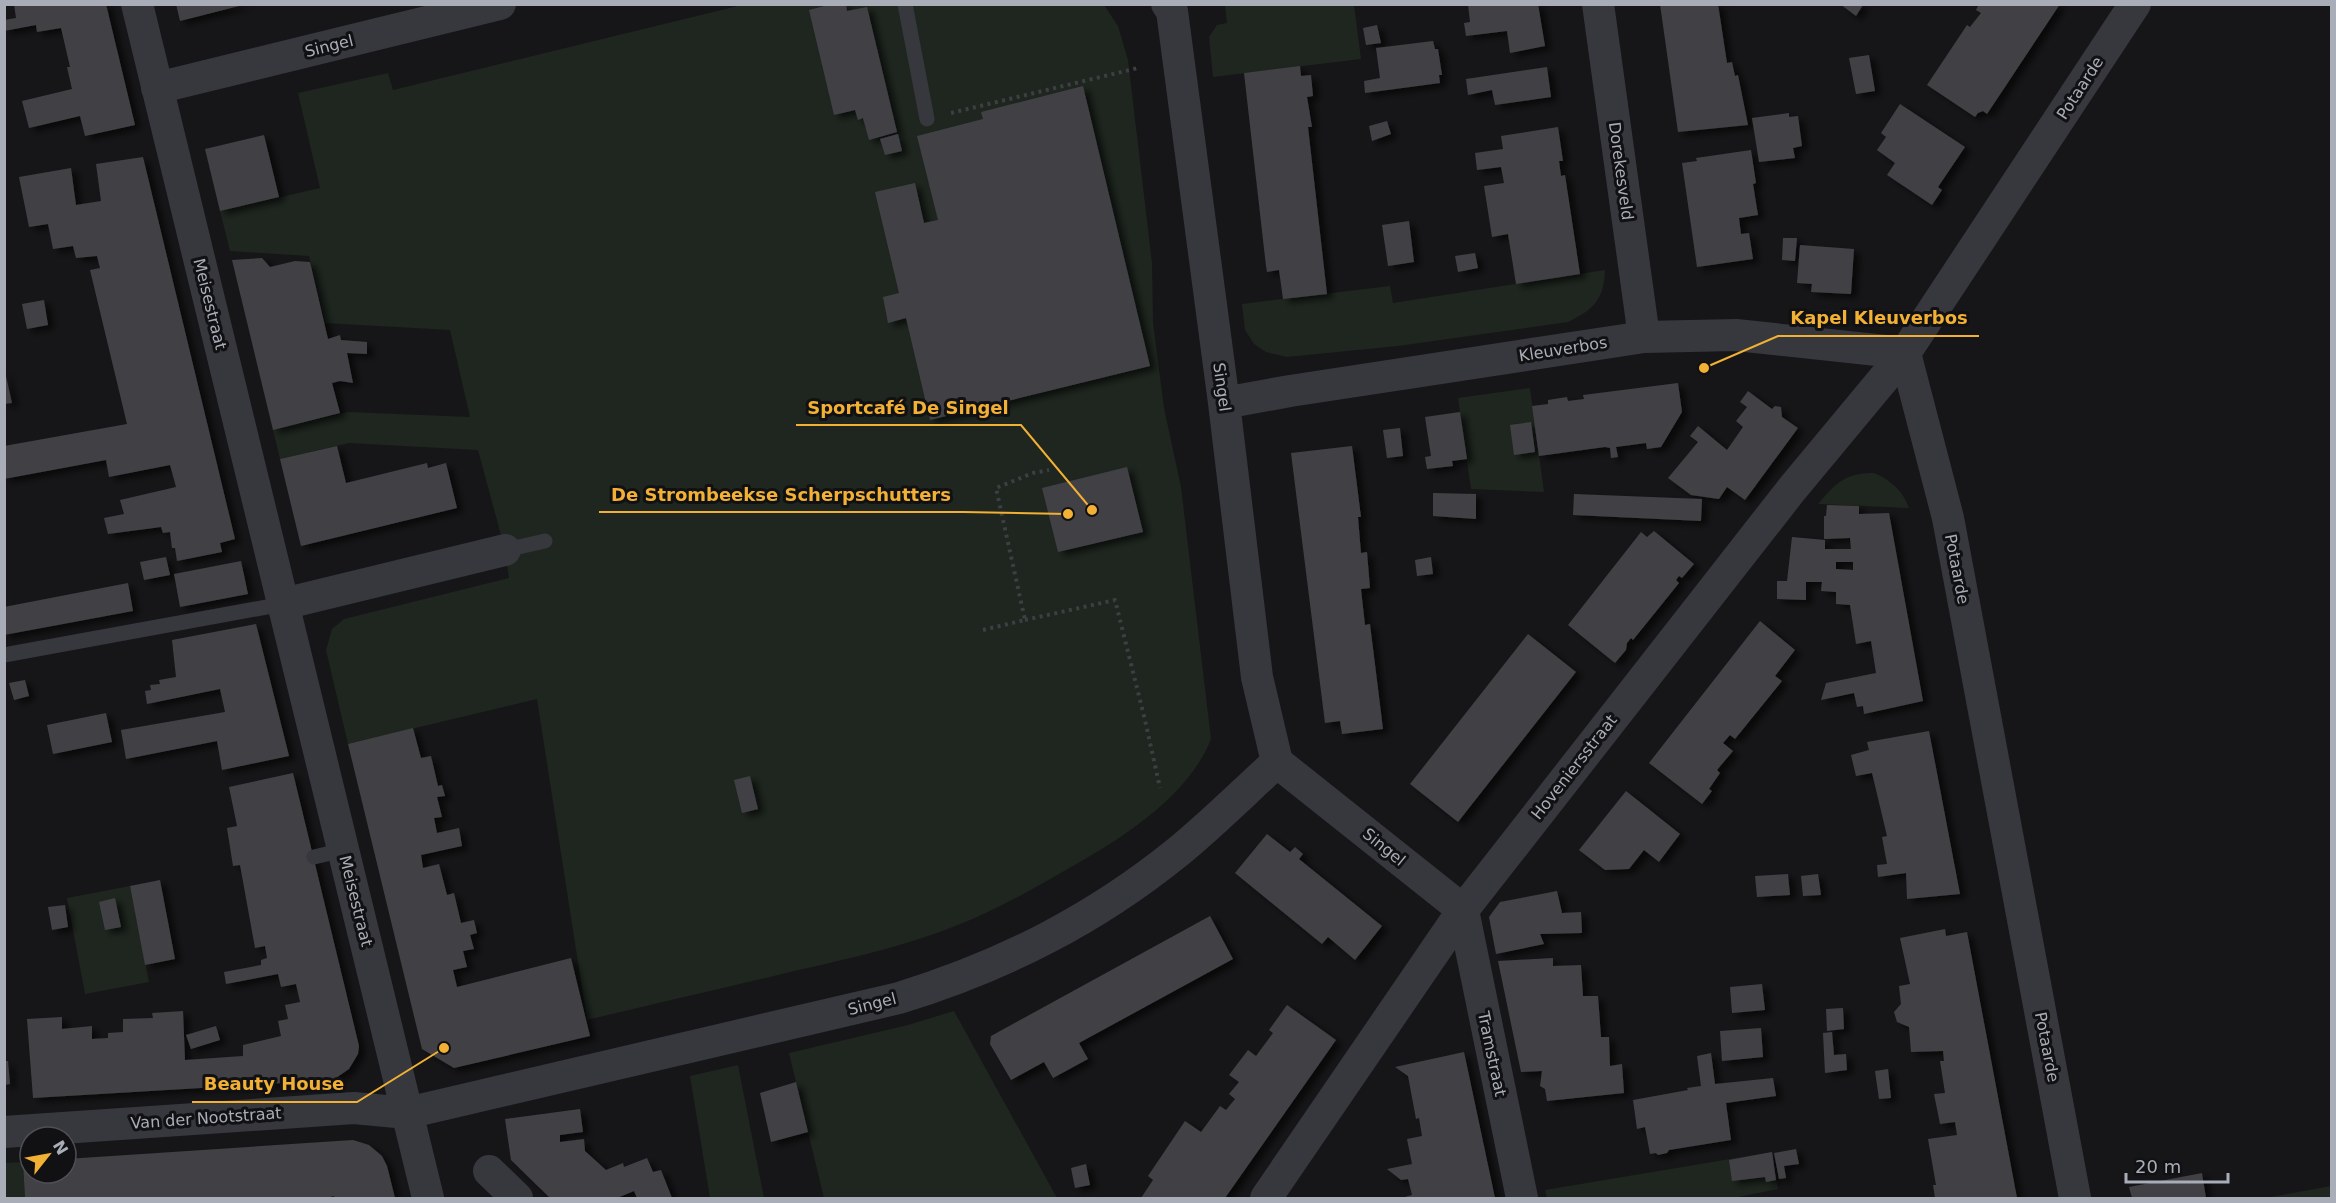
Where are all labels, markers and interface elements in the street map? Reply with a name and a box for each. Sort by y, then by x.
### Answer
street label: Singel [303,31,355,61]
street label: Potaarde [2053,53,2107,123]
street label: Dorekesveld [1605,121,1637,221]
street label: Meisestraat [189,256,231,352]
callout: Kapel Kleuverbos [1778,300,1979,336]
text: Kapel Kleuverbos [1790,307,1968,328]
street label: Kleuverbos [1518,333,1608,365]
street label: Singel [1209,361,1235,413]
callout: Sportcafé De Singel [796,389,1021,425]
text: Sportcafé De Singel [807,397,1009,418]
callout: De Strombeekse Scherpschutters [599,476,963,512]
text: De Strombeekse Scherpschutters [611,484,951,505]
street label: Potaarde [1941,532,1973,606]
street label: Hoveniersstraat [1527,711,1621,823]
street label: Singel [1359,824,1409,870]
street label: Meisestraat [335,853,377,949]
street label: Singel [846,989,898,1019]
street label: Tramstraat [1474,1009,1510,1098]
street label: Potaarde [2031,1010,2063,1084]
callout: Beauty House [192,1066,357,1102]
text: Beauty House [204,1073,344,1094]
street label: Van der Nootstraat [130,1103,282,1133]
north arrow [18,1125,78,1185]
text: N [49,1137,72,1158]
scale bar [2126,1146,2228,1184]
text: 20 m [2135,1156,2181,1177]

